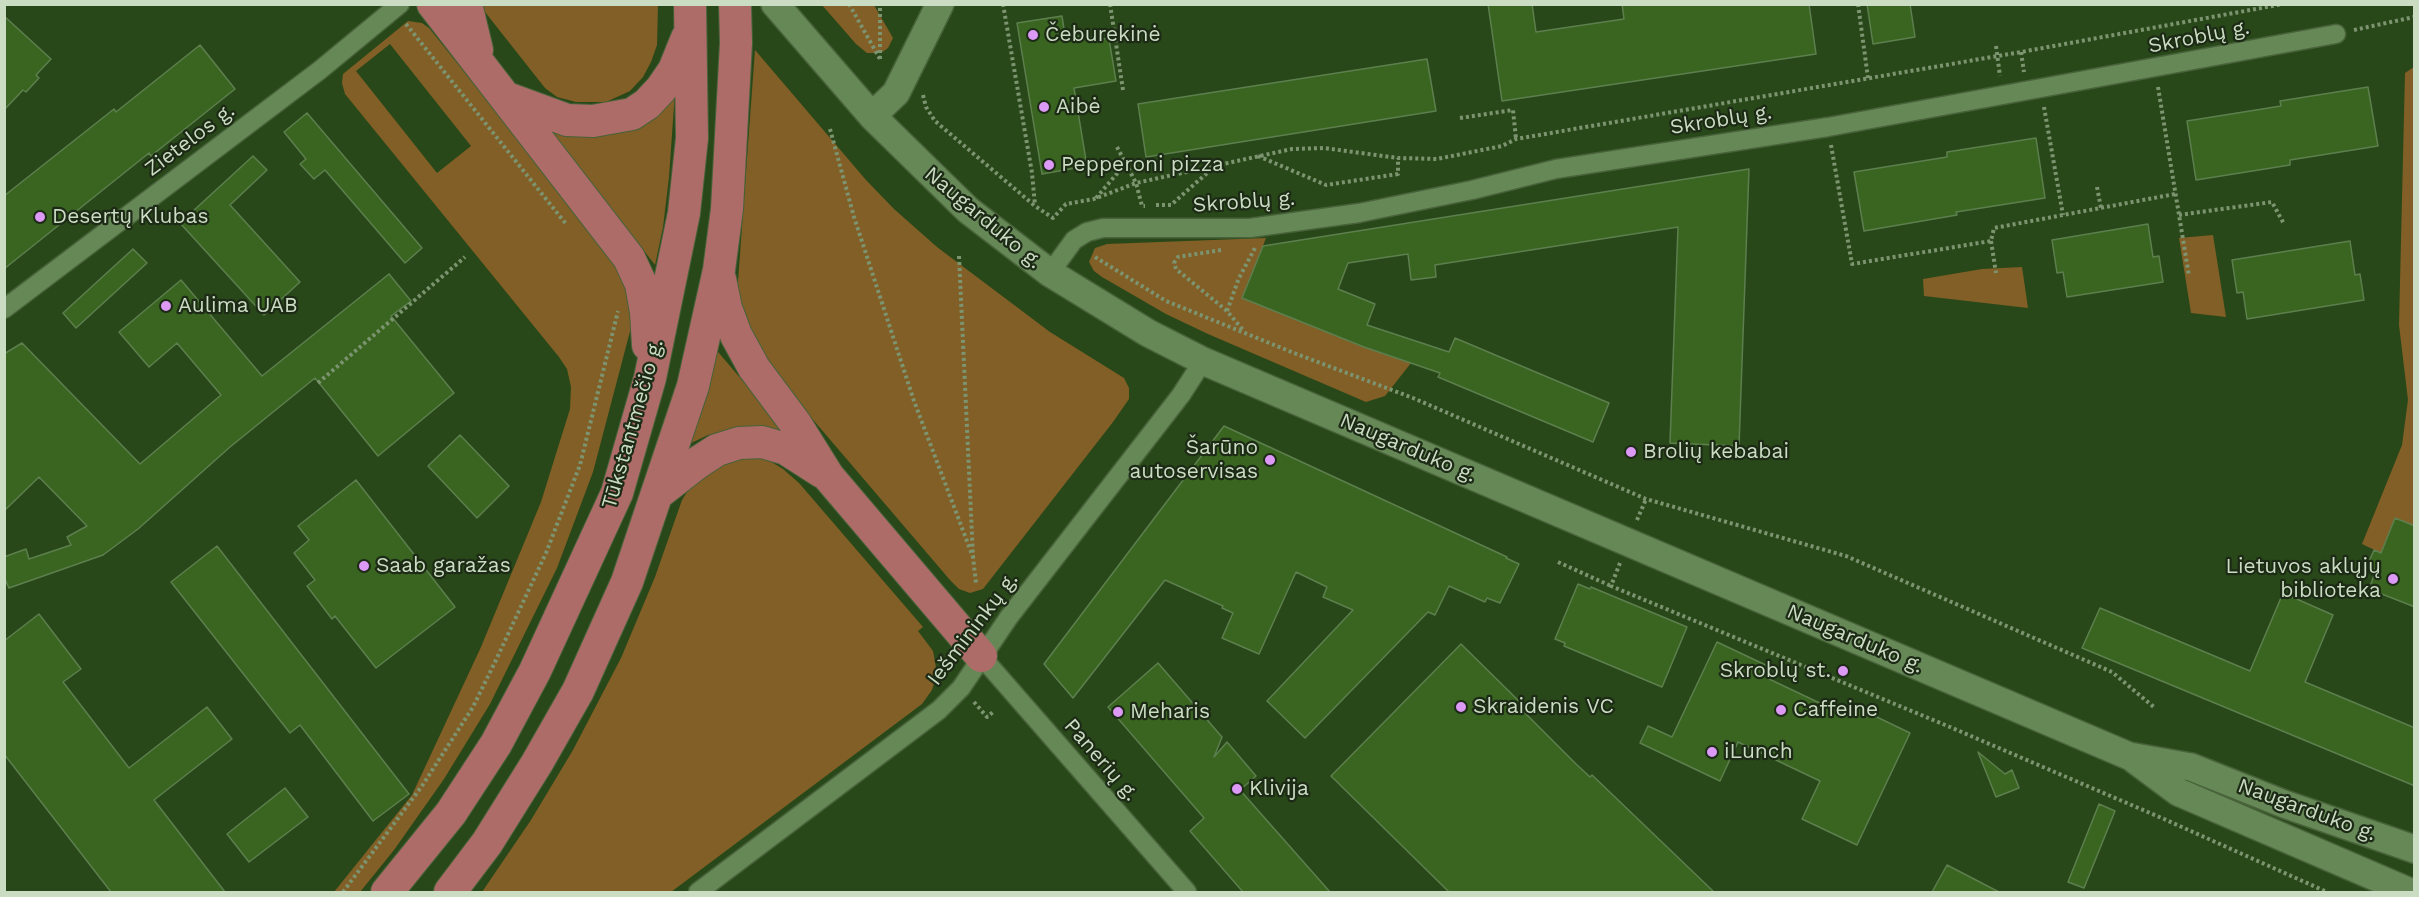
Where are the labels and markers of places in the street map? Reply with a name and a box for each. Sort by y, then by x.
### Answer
place label: Čeburekinė [1045,22,1161,48]
marker: Čeburekinė [1026,28,1040,42]
place label: Aibė [1056,94,1101,120]
marker: Aibė [1037,100,1051,114]
place label: Pepperoni pizza [1061,152,1224,178]
marker: Pepperoni pizza [1042,158,1056,172]
place label: Desertų Klubas [52,204,209,230]
marker: Desertų Klubas [33,210,47,224]
place label: Aulima UAB [178,293,298,319]
marker: Aulima UAB [159,299,173,313]
place label: Šarūno autoservisas [1129,435,1258,485]
place label: Brolių kebabai [1643,439,1789,465]
marker: Brolių kebabai [1624,445,1638,459]
marker: Šarūno autoservisas [1263,453,1277,467]
place label: Saab garažas [376,553,511,579]
place label: Lietuvos aklųjų biblioteka [2225,554,2381,604]
marker: Saab garažas [357,559,371,573]
marker: Lietuvos aklųjų biblioteka [2386,572,2400,586]
place label: Skroblų st. [1720,658,1831,684]
marker: Skroblų st. [1836,664,1850,678]
place label: Skraidenis VC [1473,694,1614,720]
place label: Caffeine [1793,697,1878,723]
place label: Meharis [1130,699,1210,725]
marker: Skraidenis VC [1454,700,1468,714]
marker: Caffeine [1774,703,1788,717]
marker: Meharis [1111,705,1125,719]
place label: iLunch [1724,739,1793,765]
marker: iLunch [1705,745,1719,759]
place label: Klivija [1249,776,1309,802]
marker: Klivija [1230,782,1244,796]

